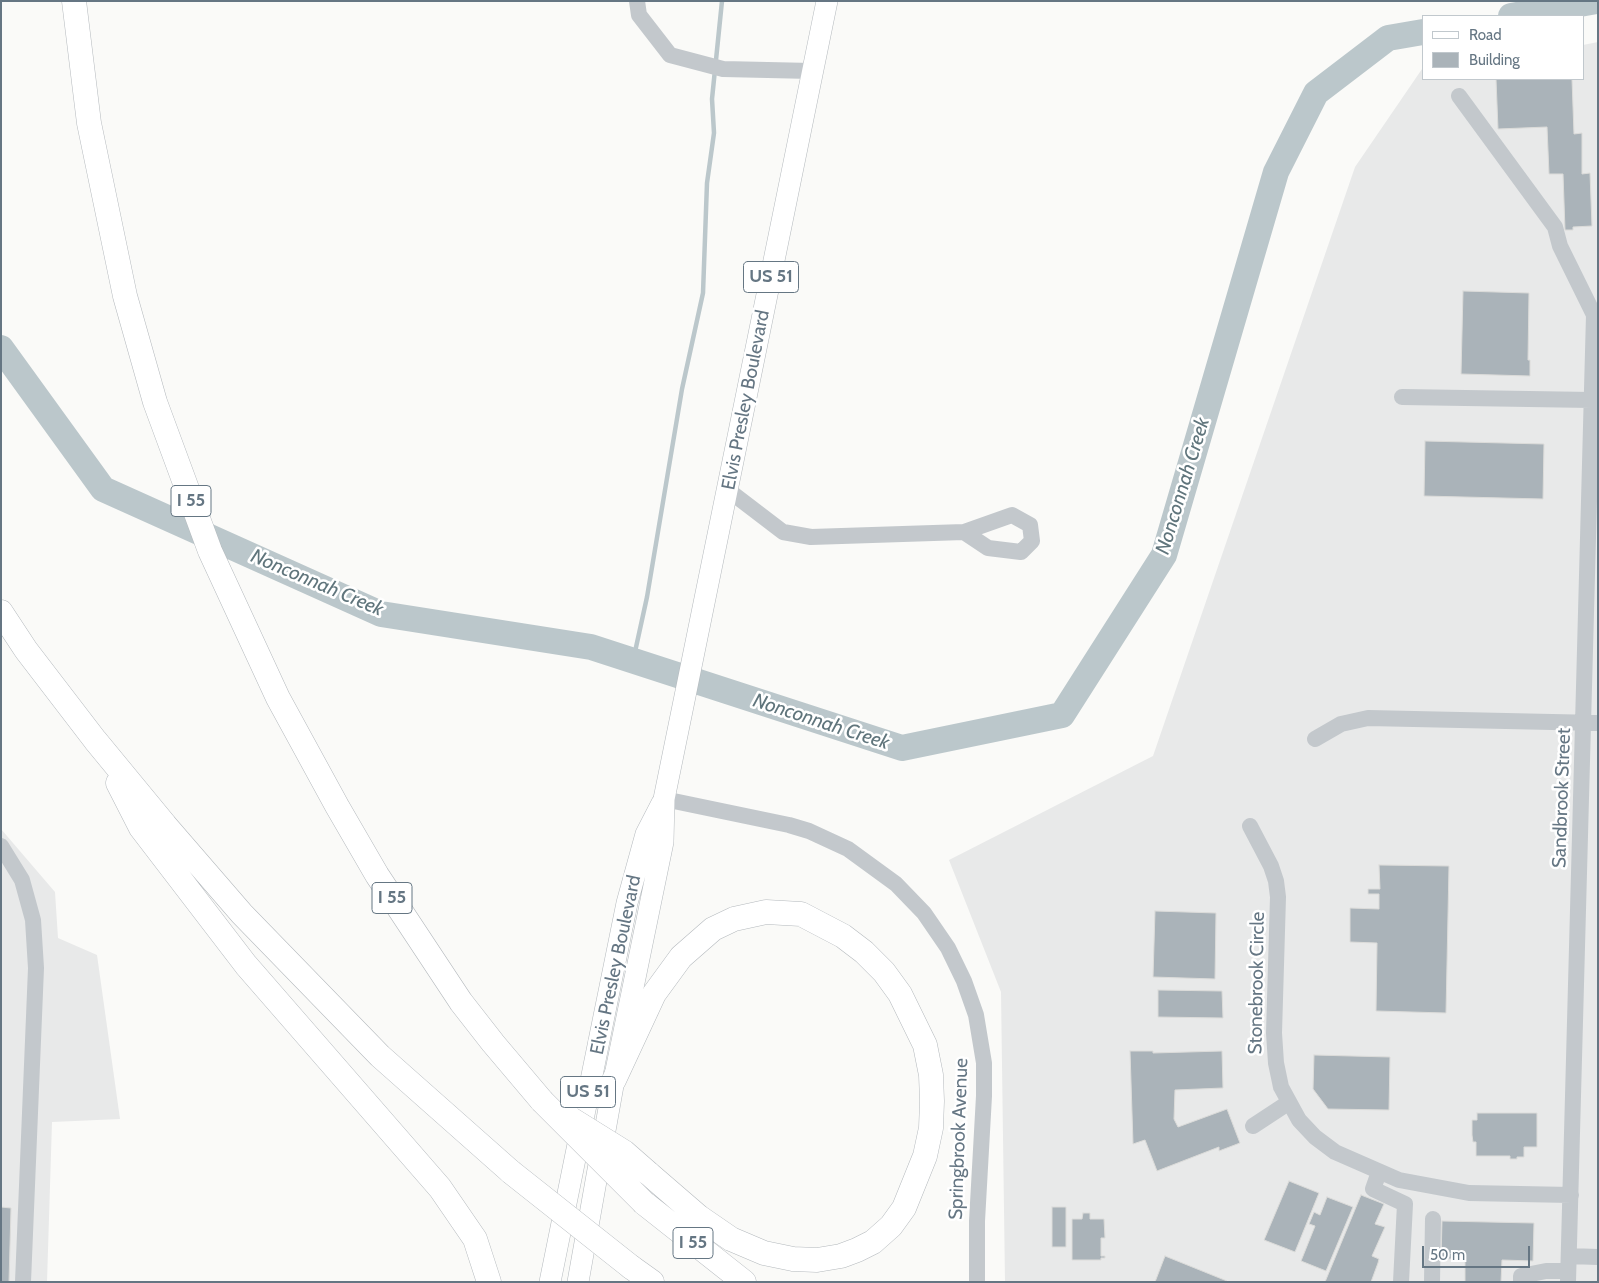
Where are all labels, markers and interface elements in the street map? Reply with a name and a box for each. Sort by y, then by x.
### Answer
legend [1422,15,1584,80]
text: Road [1469,26,1502,44]
text: Building [1469,51,1520,69]
road number: US 51 [744,262,798,292]
street label: Elvis Presley Boulevard [717,308,775,492]
water label: Nonconnah Creek [1151,415,1215,557]
road number: I 55 [171,486,211,516]
water label: Nonconnah Creek [247,544,387,622]
water label: Nonconnah Creek [750,689,892,755]
street label: Sandbrook Street [1548,728,1576,868]
street label: Elvis Presley Boulevard [586,873,646,1057]
road number: I 55 [372,882,412,914]
street label: Stonebrook Circle [1244,911,1270,1055]
street label: Springbrook Avenue [945,1058,973,1220]
road number: US 51 [560,1076,616,1108]
road number: I 55 [673,1228,713,1258]
scale bar [1424,1236,1532,1268]
text: 50 m [1430,1246,1465,1264]

